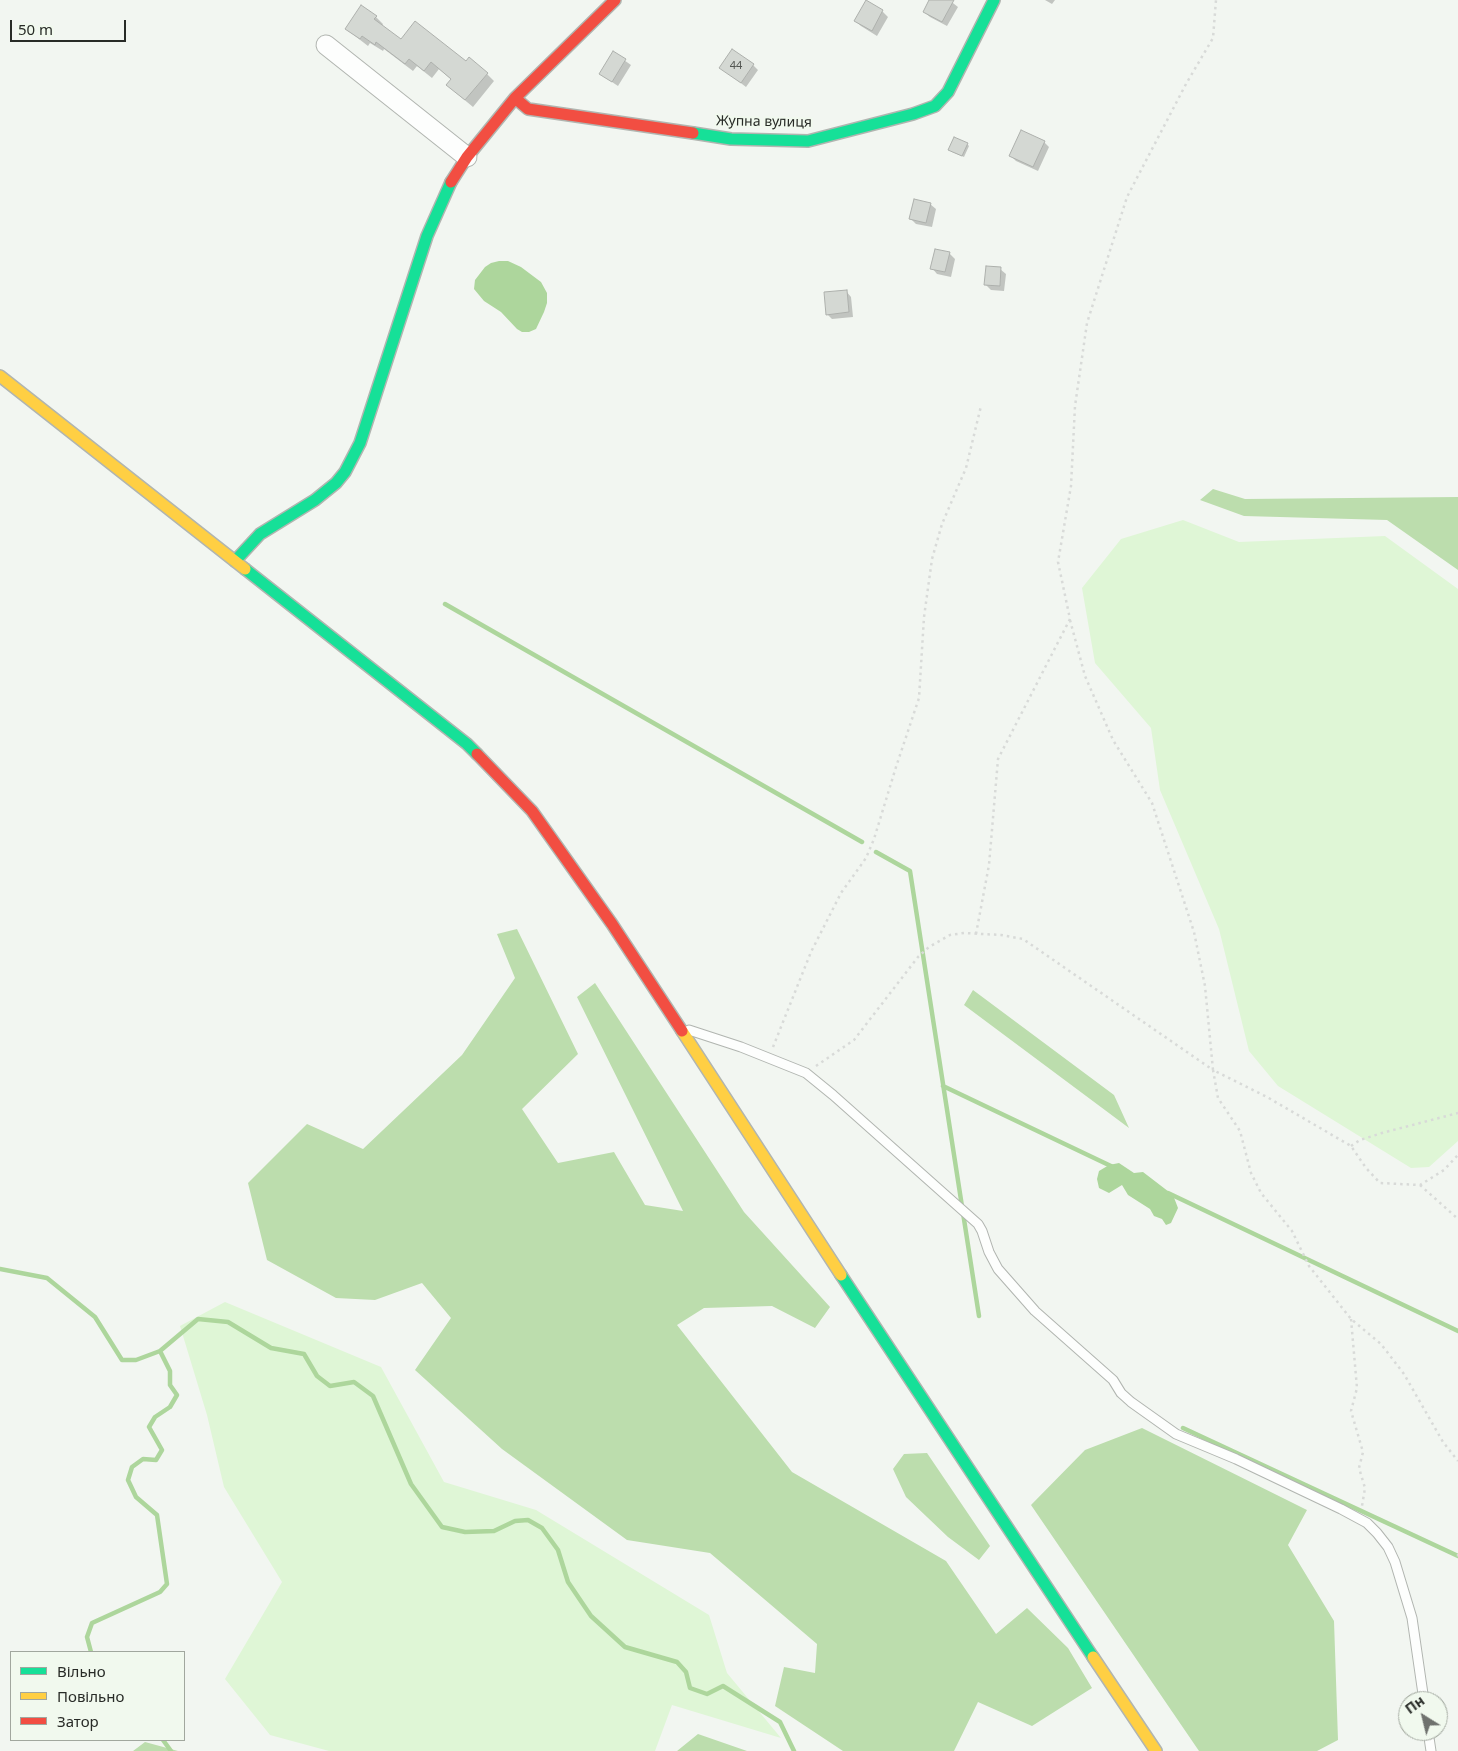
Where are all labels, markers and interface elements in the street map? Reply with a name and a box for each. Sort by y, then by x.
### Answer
scale bar [12,10,129,42]
text: 50 m [18,19,53,39]
house number: 44 [730,59,742,73]
street label: Жупна вулиця [716,113,812,131]
legend [10,1651,185,1741]
text: Вільно [57,1661,106,1681]
text: Повільно [57,1686,124,1706]
north arrow [1398,1691,1448,1741]
text: Пн [1401,1691,1428,1718]
text: Затор [57,1711,99,1731]

